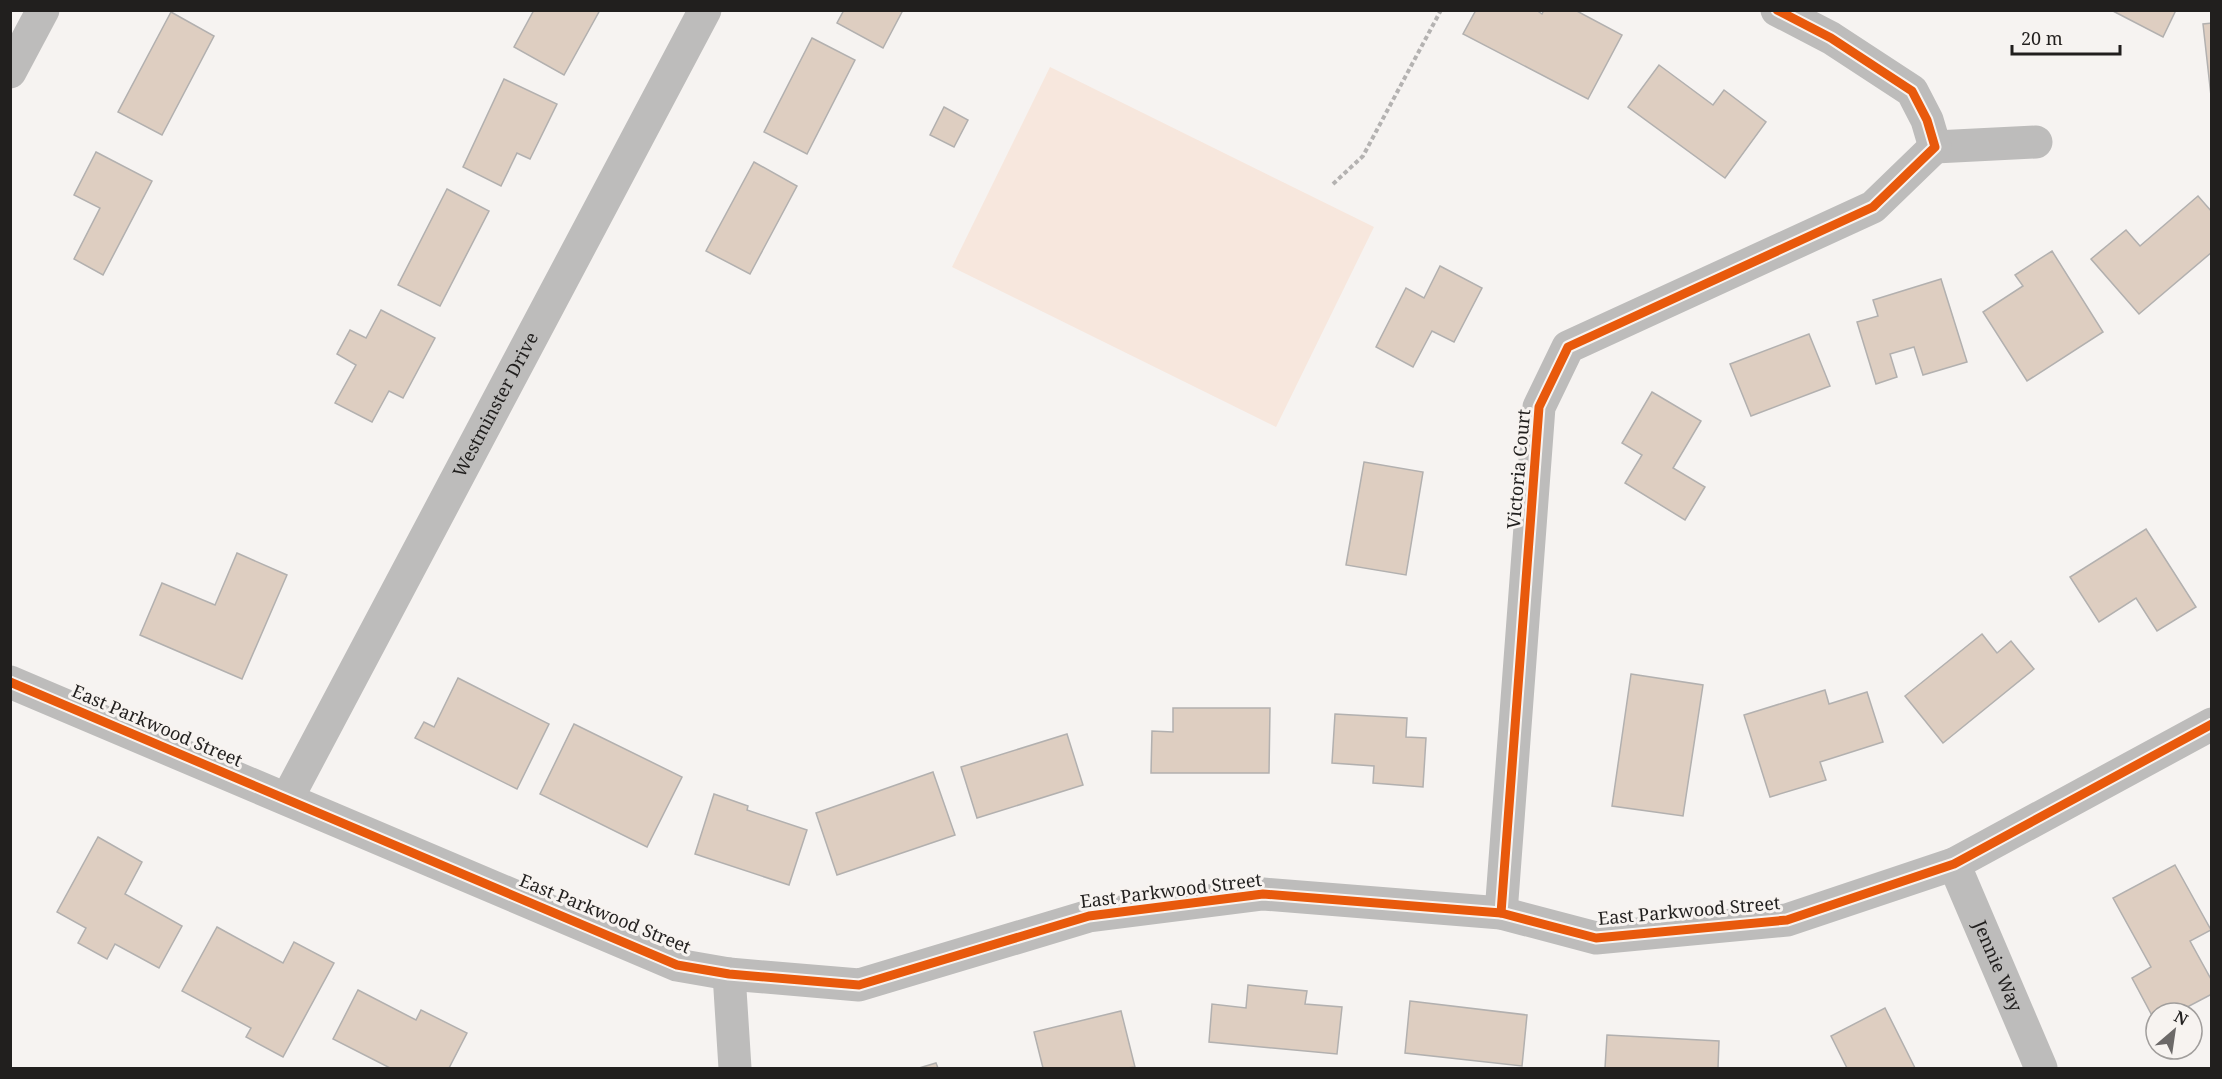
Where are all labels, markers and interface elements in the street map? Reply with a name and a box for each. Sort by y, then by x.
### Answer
scale bar [2012,18,2120,56]
text: 20 m [2021,26,2063,50]
street label: Westminster Drive [447,328,543,481]
street label: Victoria Court [1501,408,1535,530]
street label: East Parkwood Street [69,678,246,772]
street label: East Parkwood Street [1079,867,1263,913]
street label: East Parkwood Street [516,868,695,958]
street label: East Parkwood Street [1597,890,1781,930]
street label: Jennie Way [1968,915,2029,1016]
north arrow [2144,1001,2204,1061]
text: N [2170,1005,2192,1031]

